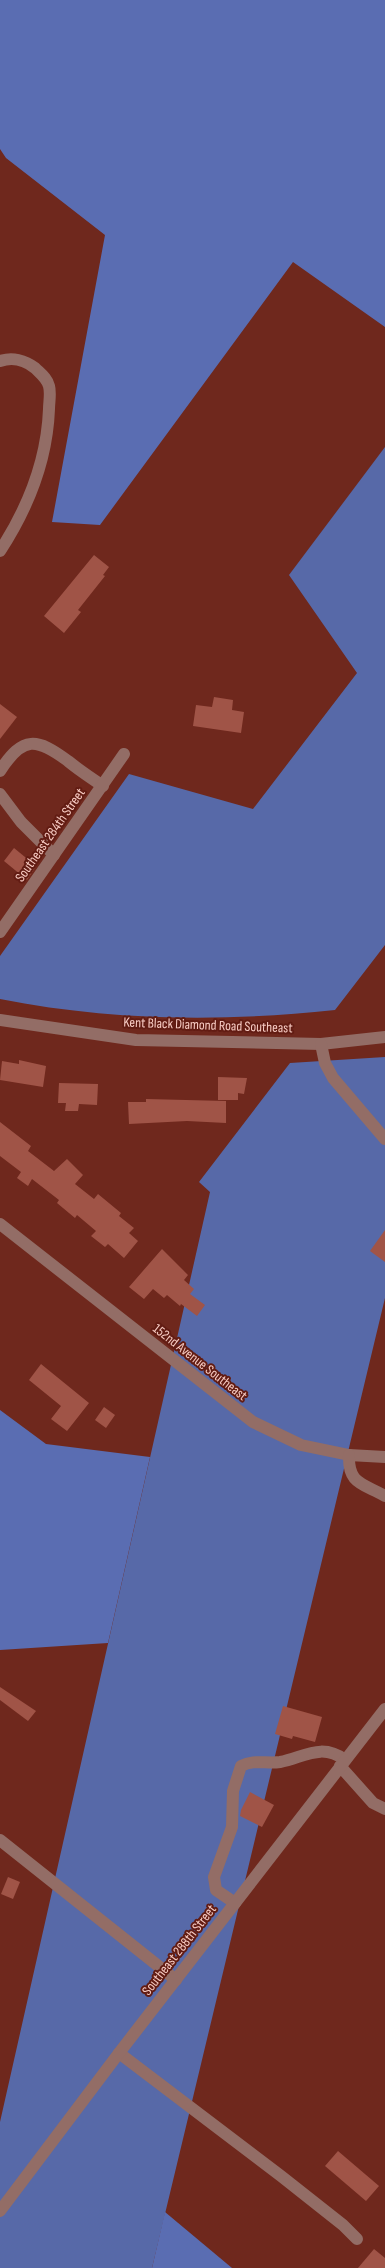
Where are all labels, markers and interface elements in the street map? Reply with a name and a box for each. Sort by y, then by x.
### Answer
street label: Southeast 284th Street [11,785,89,885]
street label: Kent Black Diamond Road Southeast [123,1014,293,1036]
street label: 152nd Avenue Southeast [149,1320,251,1404]
street label: Southeast 288th Street [138,1901,220,1999]

